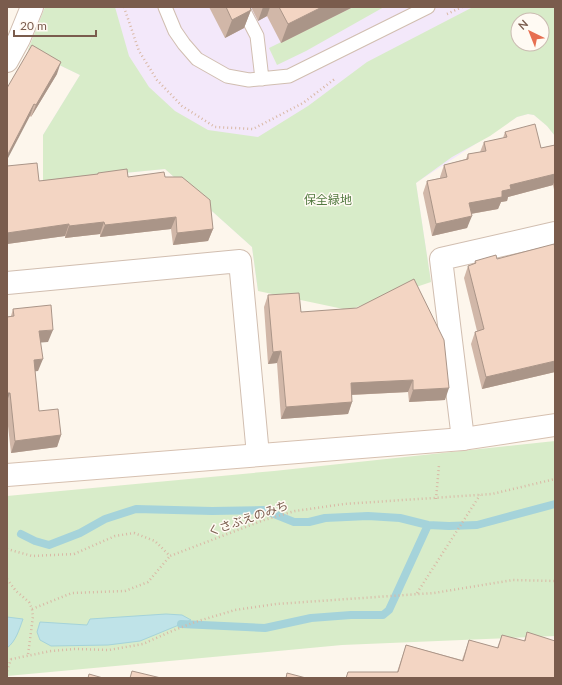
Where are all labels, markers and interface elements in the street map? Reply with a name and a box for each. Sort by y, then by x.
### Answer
scale bar [14,12,96,38]
north arrow [510,12,550,52]
text: N [515,17,530,32]
text: 20 m [20,18,47,33]
park label: 保全緑地 [304,192,352,207]
street label: くさぶえのみち [206,497,290,539]

